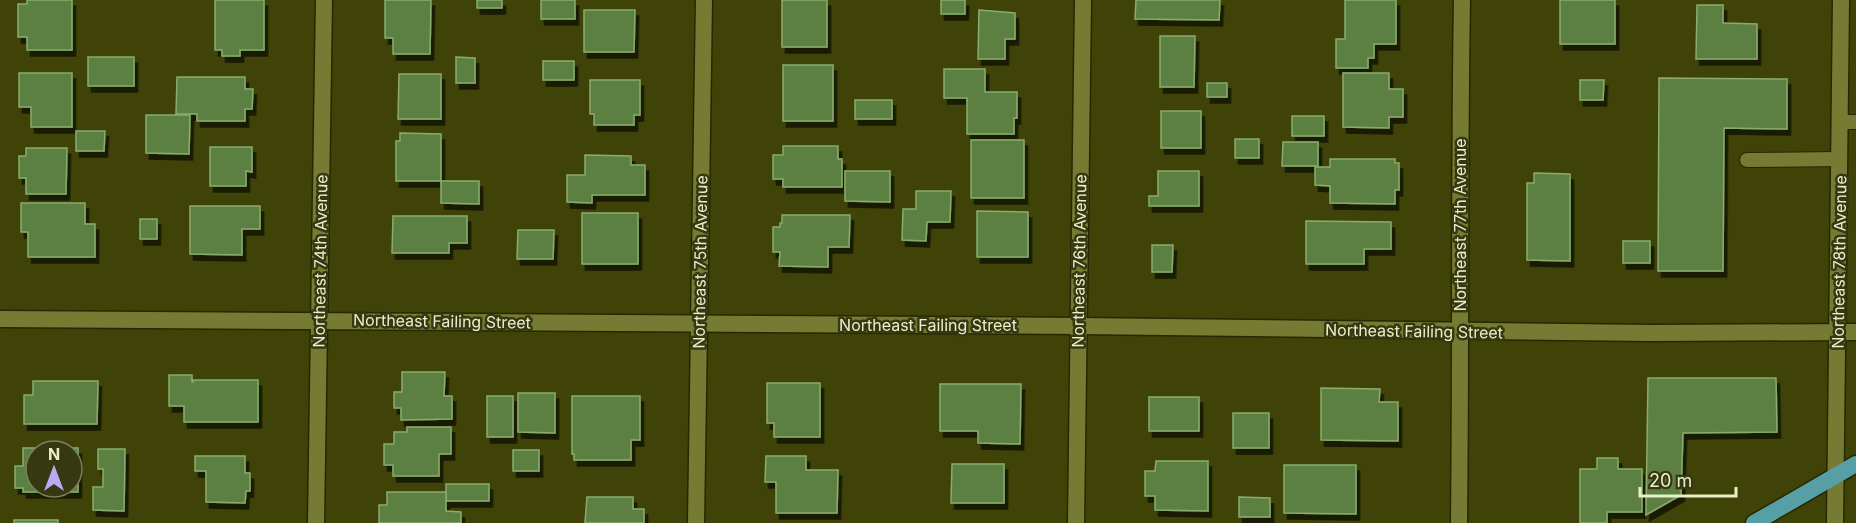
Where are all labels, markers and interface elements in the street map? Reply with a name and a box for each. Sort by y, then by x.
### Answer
street label: Northeast 77th Avenue [1450,138,1470,312]
street label: Northeast 74th Avenue [308,174,332,348]
street label: Northeast 76th Avenue [1067,174,1091,348]
street label: Northeast 75th Avenue [688,175,712,349]
street label: Northeast 78th Avenue [1827,175,1851,349]
street label: Northeast Failing Street [353,309,531,333]
street label: Northeast Failing Street [839,315,1017,335]
street label: Northeast Failing Street [1325,319,1503,343]
north arrow [24,439,84,499]
text: N [48,444,60,464]
scale bar [1640,460,1736,498]
text: 20 m [1649,470,1692,491]

